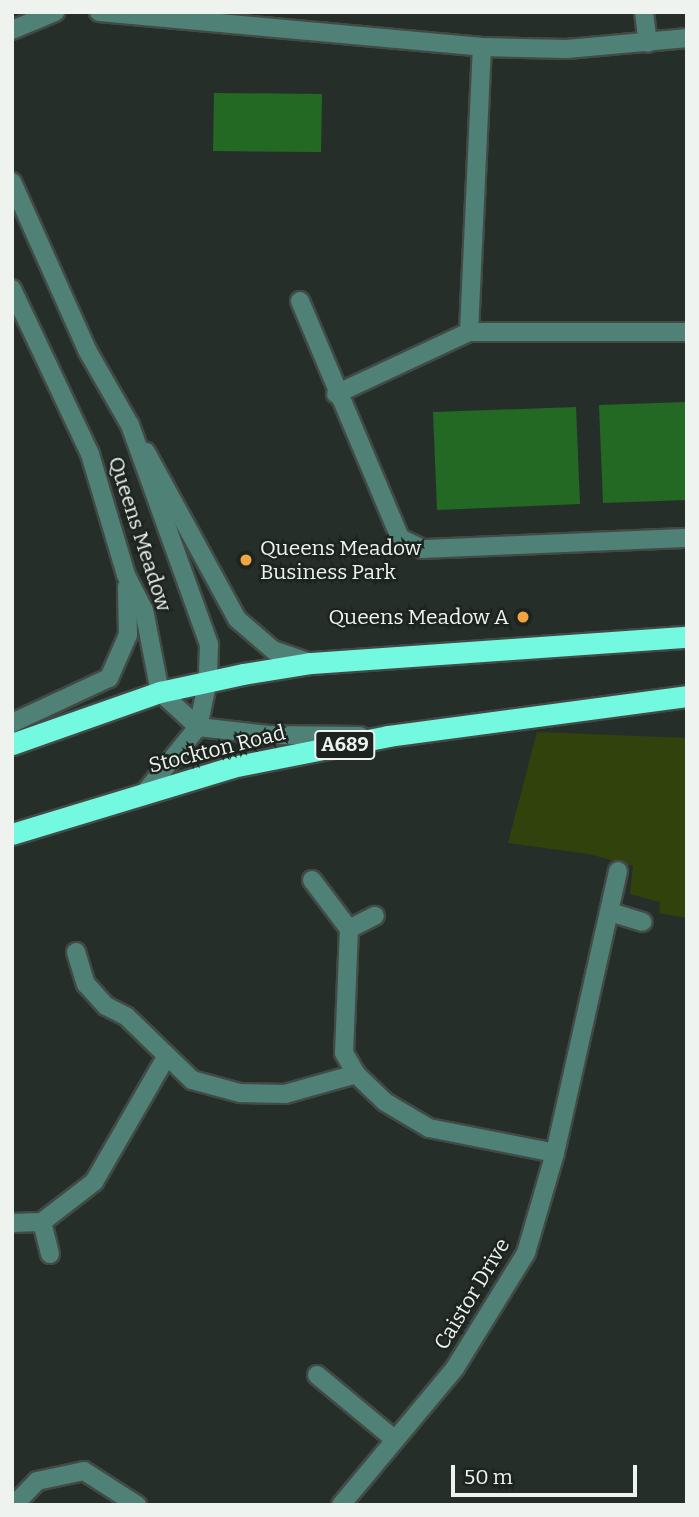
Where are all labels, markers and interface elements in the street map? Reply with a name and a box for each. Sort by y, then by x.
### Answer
street label: Queens Meadow [103,453,177,615]
place label: Queens Meadow Business Park [260,535,421,585]
marker: Queens Meadow Business Park [238,552,254,568]
place label: Queens Meadow A [328,604,509,630]
marker: Queens Meadow A [515,609,531,625]
street label: Stockton Road [146,720,288,778]
road number: A689 [314,730,376,760]
street label: Caistor Drive [429,1234,515,1354]
scale bar [454,1450,640,1494]
text: 50 m [464,1464,513,1490]

